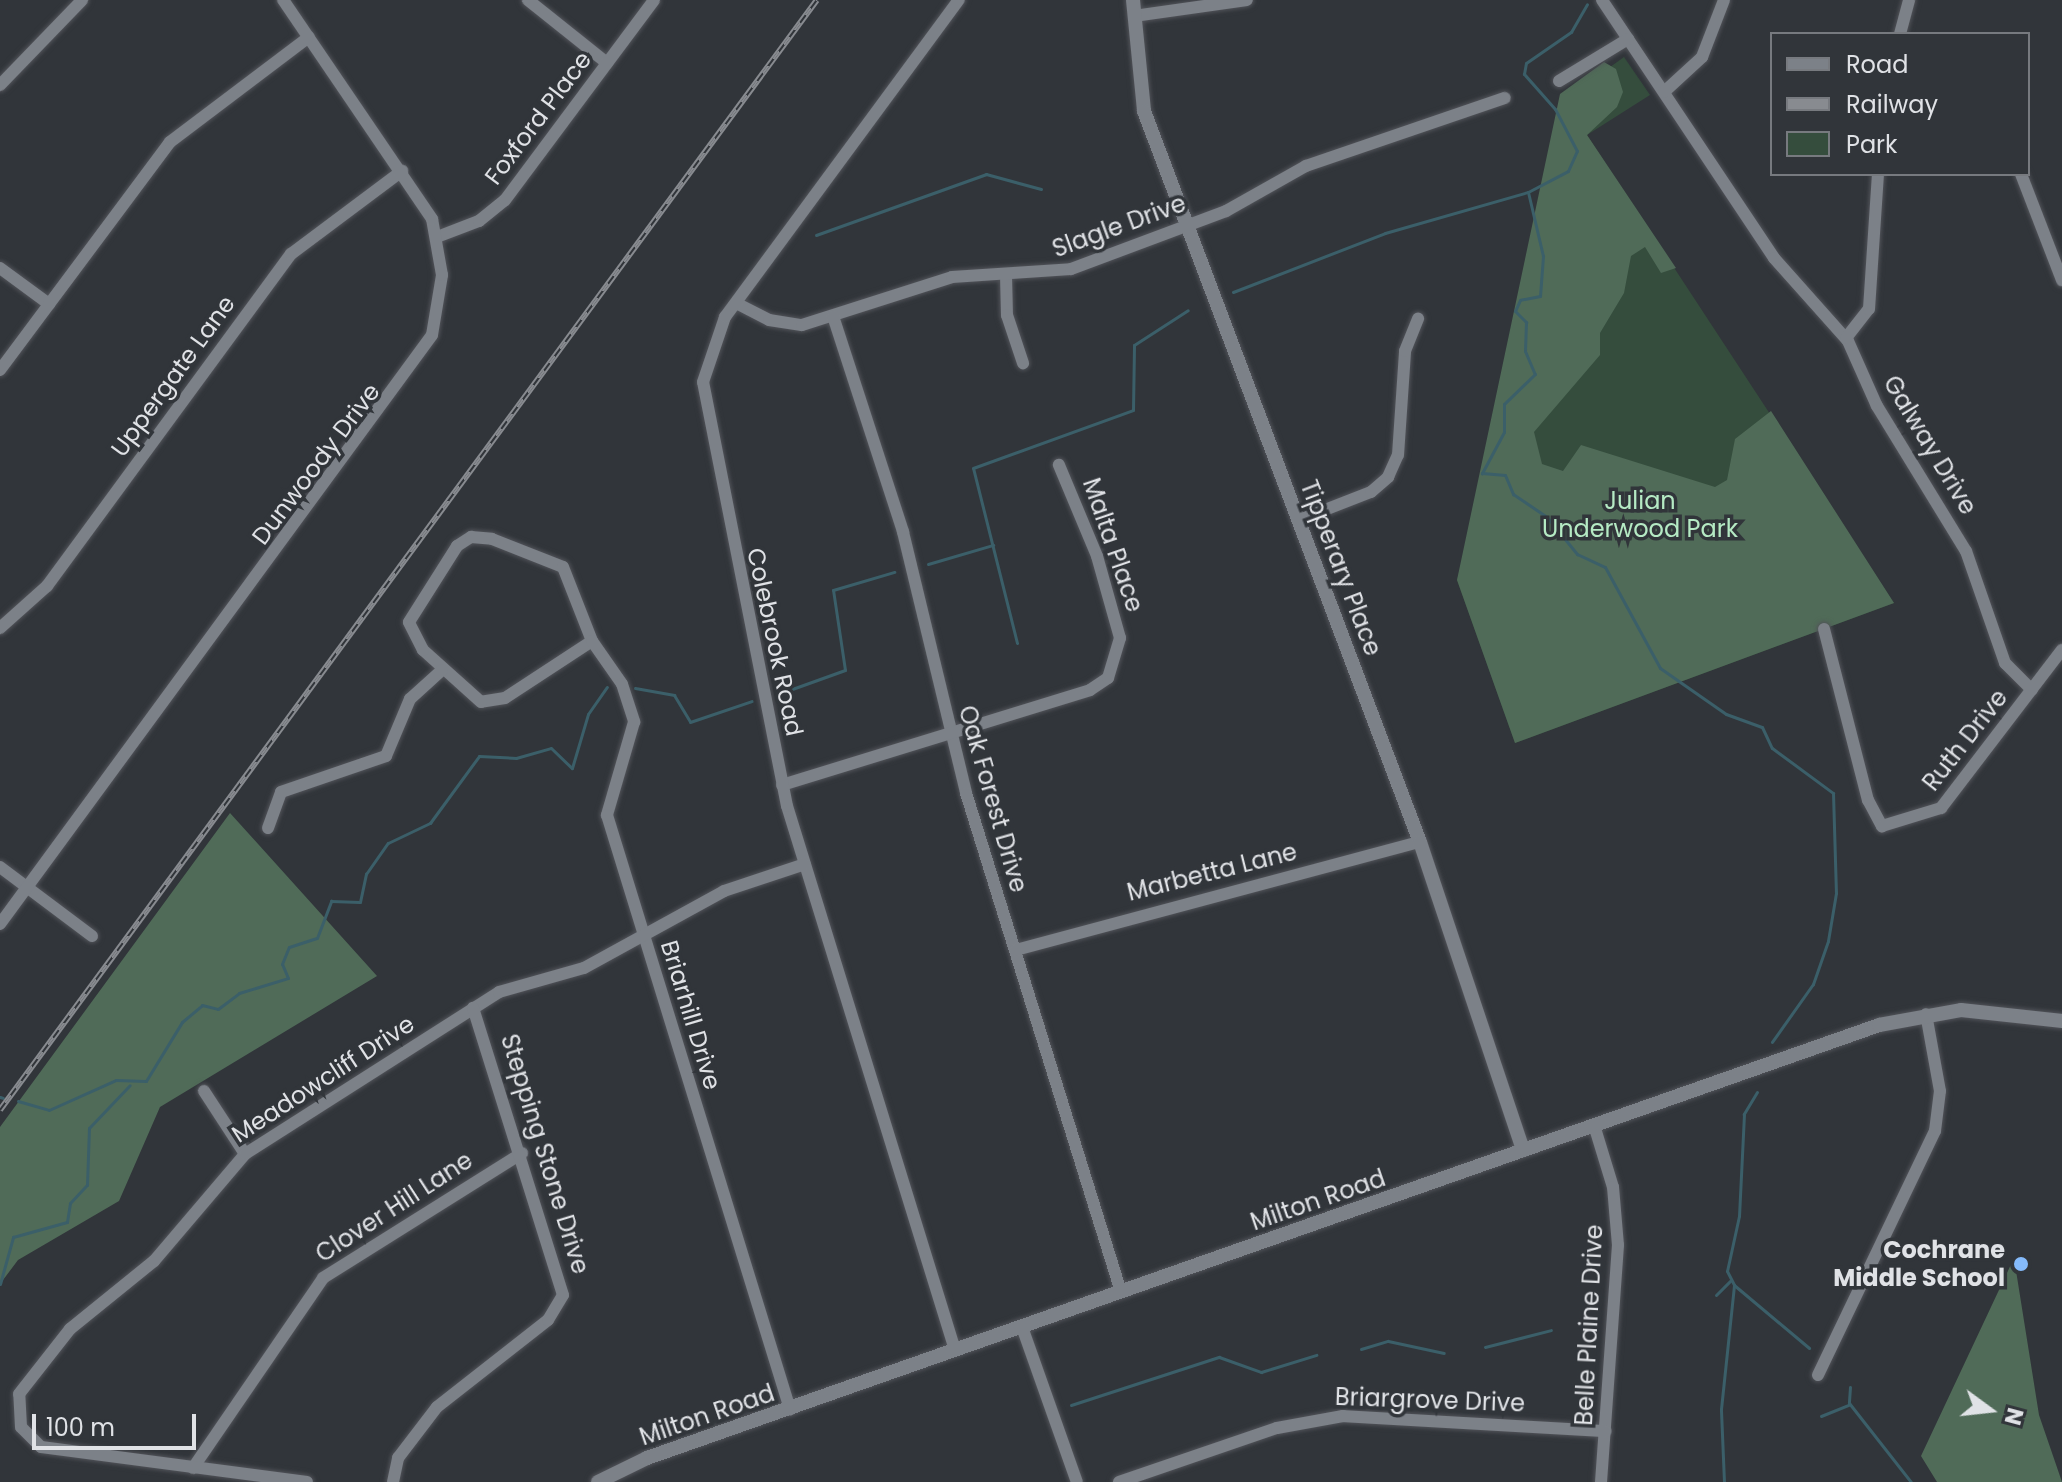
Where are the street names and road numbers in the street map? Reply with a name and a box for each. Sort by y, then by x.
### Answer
street label: Foxford Place [479,46,597,190]
street label: Slagle Drive [1048,189,1190,263]
street label: Uppergate Lane [105,290,241,462]
street label: Galway Drive [1877,370,1983,520]
street label: Dunwoody Drive [246,378,386,550]
street label: Malta Place [1077,474,1149,616]
street label: Tipperary Place [1294,476,1388,660]
street label: Colebrook Road [741,545,809,739]
street label: Ruth Drive [1917,684,2013,796]
street label: Oak Forest Drive [953,702,1033,896]
street label: Marbetta Lane [1124,837,1300,907]
street label: Briarhill Drive [655,937,727,1093]
street label: Meadowcliff Drive [226,1009,420,1149]
street label: Stepping Stone Drive [495,1031,595,1277]
street label: Clover Hill Lane [310,1146,478,1268]
street label: Milton Road [1247,1163,1389,1237]
street label: Belle Plaine Drive [1569,1224,1609,1426]
street label: Milton Road [636,1378,778,1452]
street label: Briargrove Drive [1334,1382,1526,1418]

